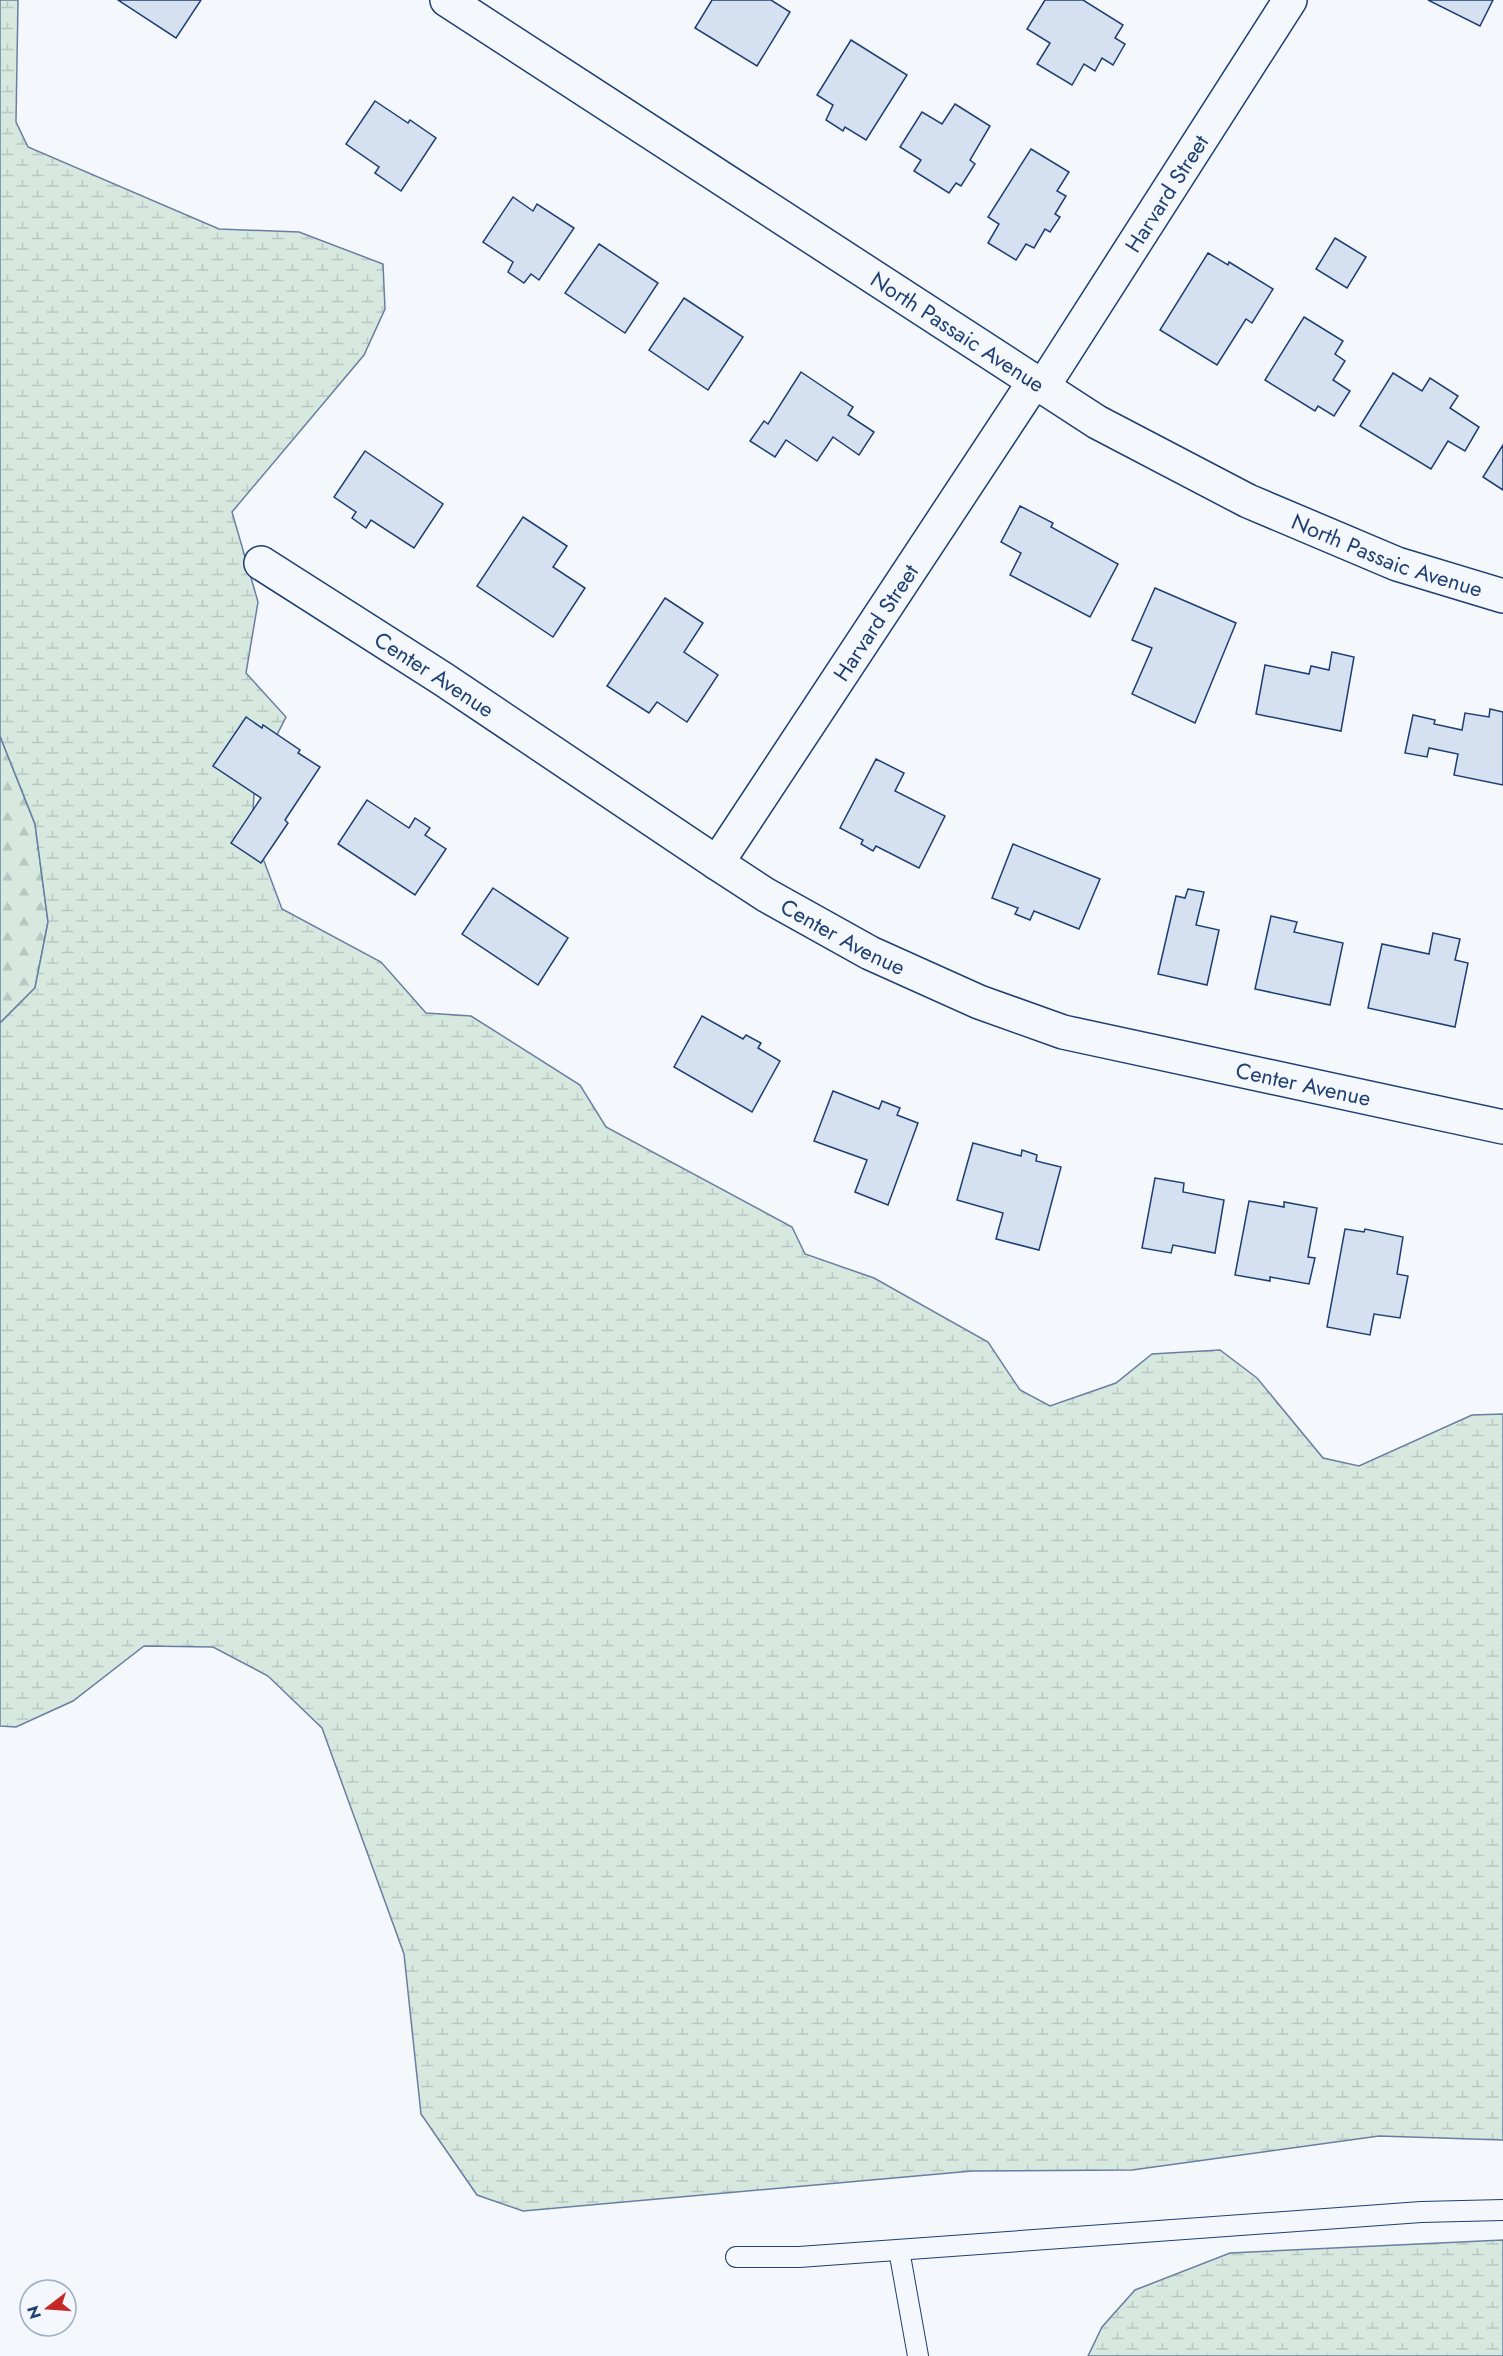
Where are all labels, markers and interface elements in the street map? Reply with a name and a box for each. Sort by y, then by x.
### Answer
street label: Harvard Street [1117,128,1216,258]
street label: North Passaic Avenue [864,263,1051,400]
street label: North Passaic Avenue [1287,505,1487,605]
street label: Harvard Street [825,557,926,687]
street label: Center Avenue [368,623,501,725]
street label: Center Avenue [775,890,910,983]
street label: Center Avenue [1233,1054,1374,1114]
north arrow [18,2278,78,2338]
text: N [21,2303,47,2322]

